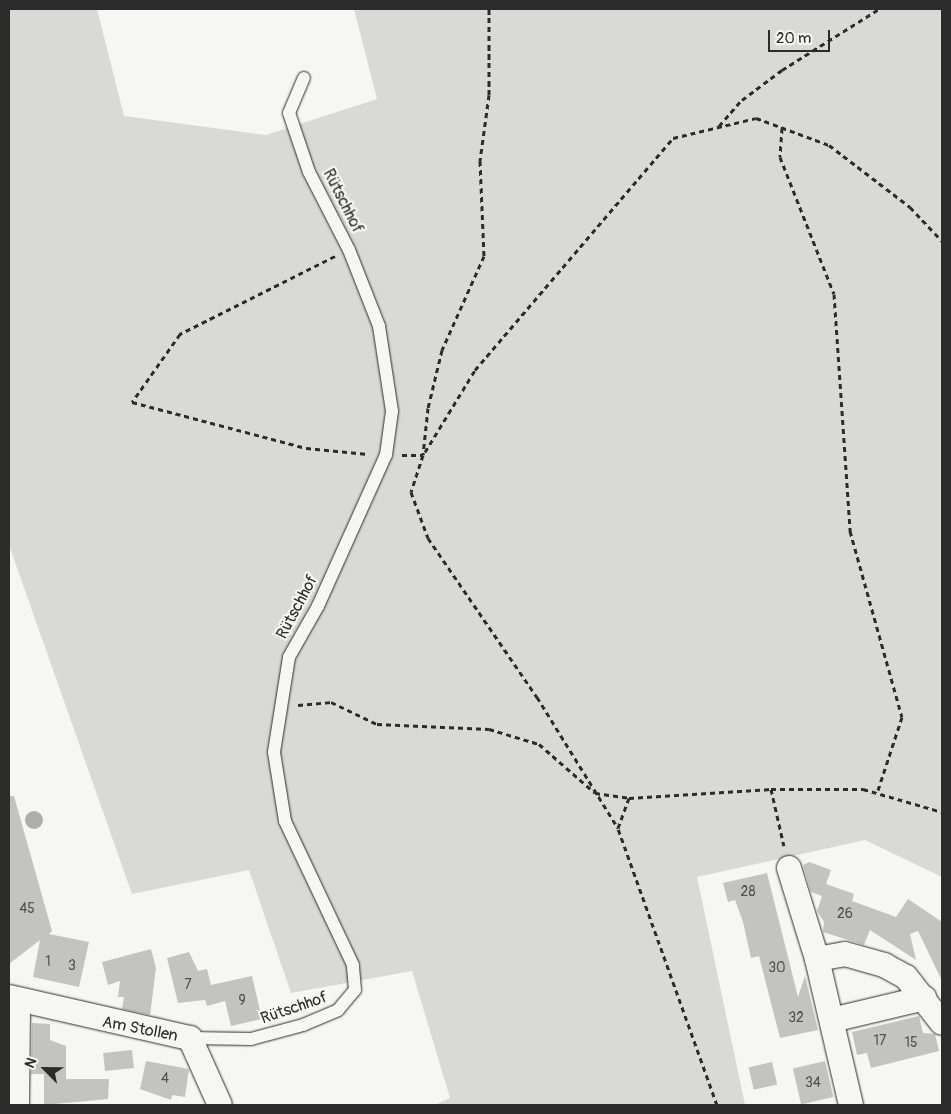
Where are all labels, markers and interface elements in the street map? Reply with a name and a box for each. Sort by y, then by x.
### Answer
scale bar [771,20,834,52]
text: 20 m [776,29,811,48]
street label: Rütschhof [319,166,367,236]
street label: Rütschhof [272,572,322,642]
house number: 28 [741,884,755,900]
house number: 45 [19,901,35,917]
house number: 26 [837,906,853,922]
house number: 1 [45,954,51,970]
house number: 3 [68,958,76,974]
house number: 30 [768,960,786,976]
house number: 7 [184,977,192,993]
street label: Rütschhof [258,988,330,1028]
house number: 9 [238,993,246,1009]
house number: 32 [788,1010,804,1026]
street label: Am Stollen [101,1012,179,1046]
house number: 17 [874,1033,886,1049]
house number: 15 [904,1035,918,1051]
north arrow [20,1044,70,1094]
text: N [21,1055,40,1071]
house number: 4 [161,1071,169,1087]
house number: 34 [805,1075,821,1091]

